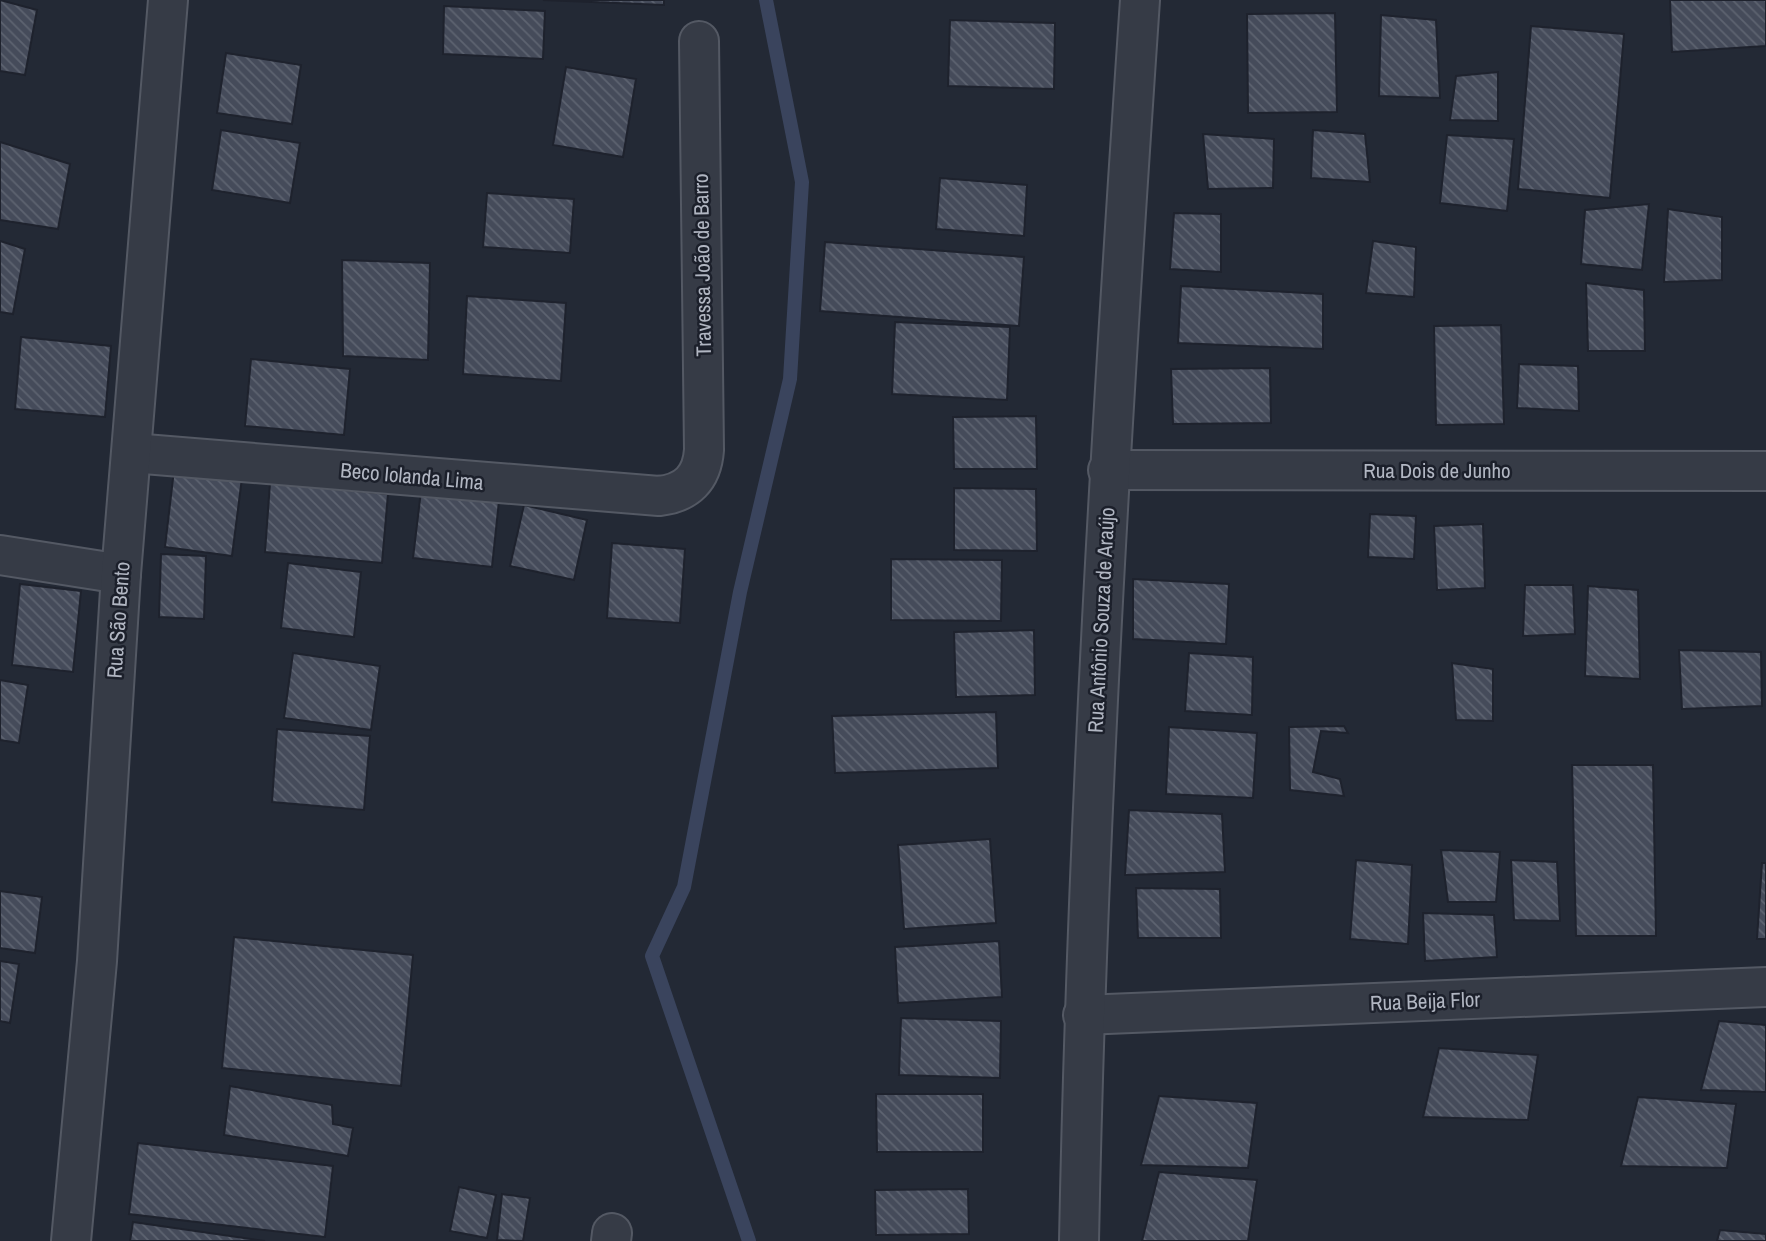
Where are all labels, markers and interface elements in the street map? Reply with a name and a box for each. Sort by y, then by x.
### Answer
street label: Travessa João de Barro [686,173,718,357]
street label: Beco Iolanda Lima [339,455,485,497]
street label: Rua Dois de Junho [1363,456,1511,485]
street label: Rua Antônio Souza de Araújo [1081,506,1121,734]
street label: Rua São Bento [99,561,137,679]
street label: Rua Beija Flor [1369,985,1481,1017]

